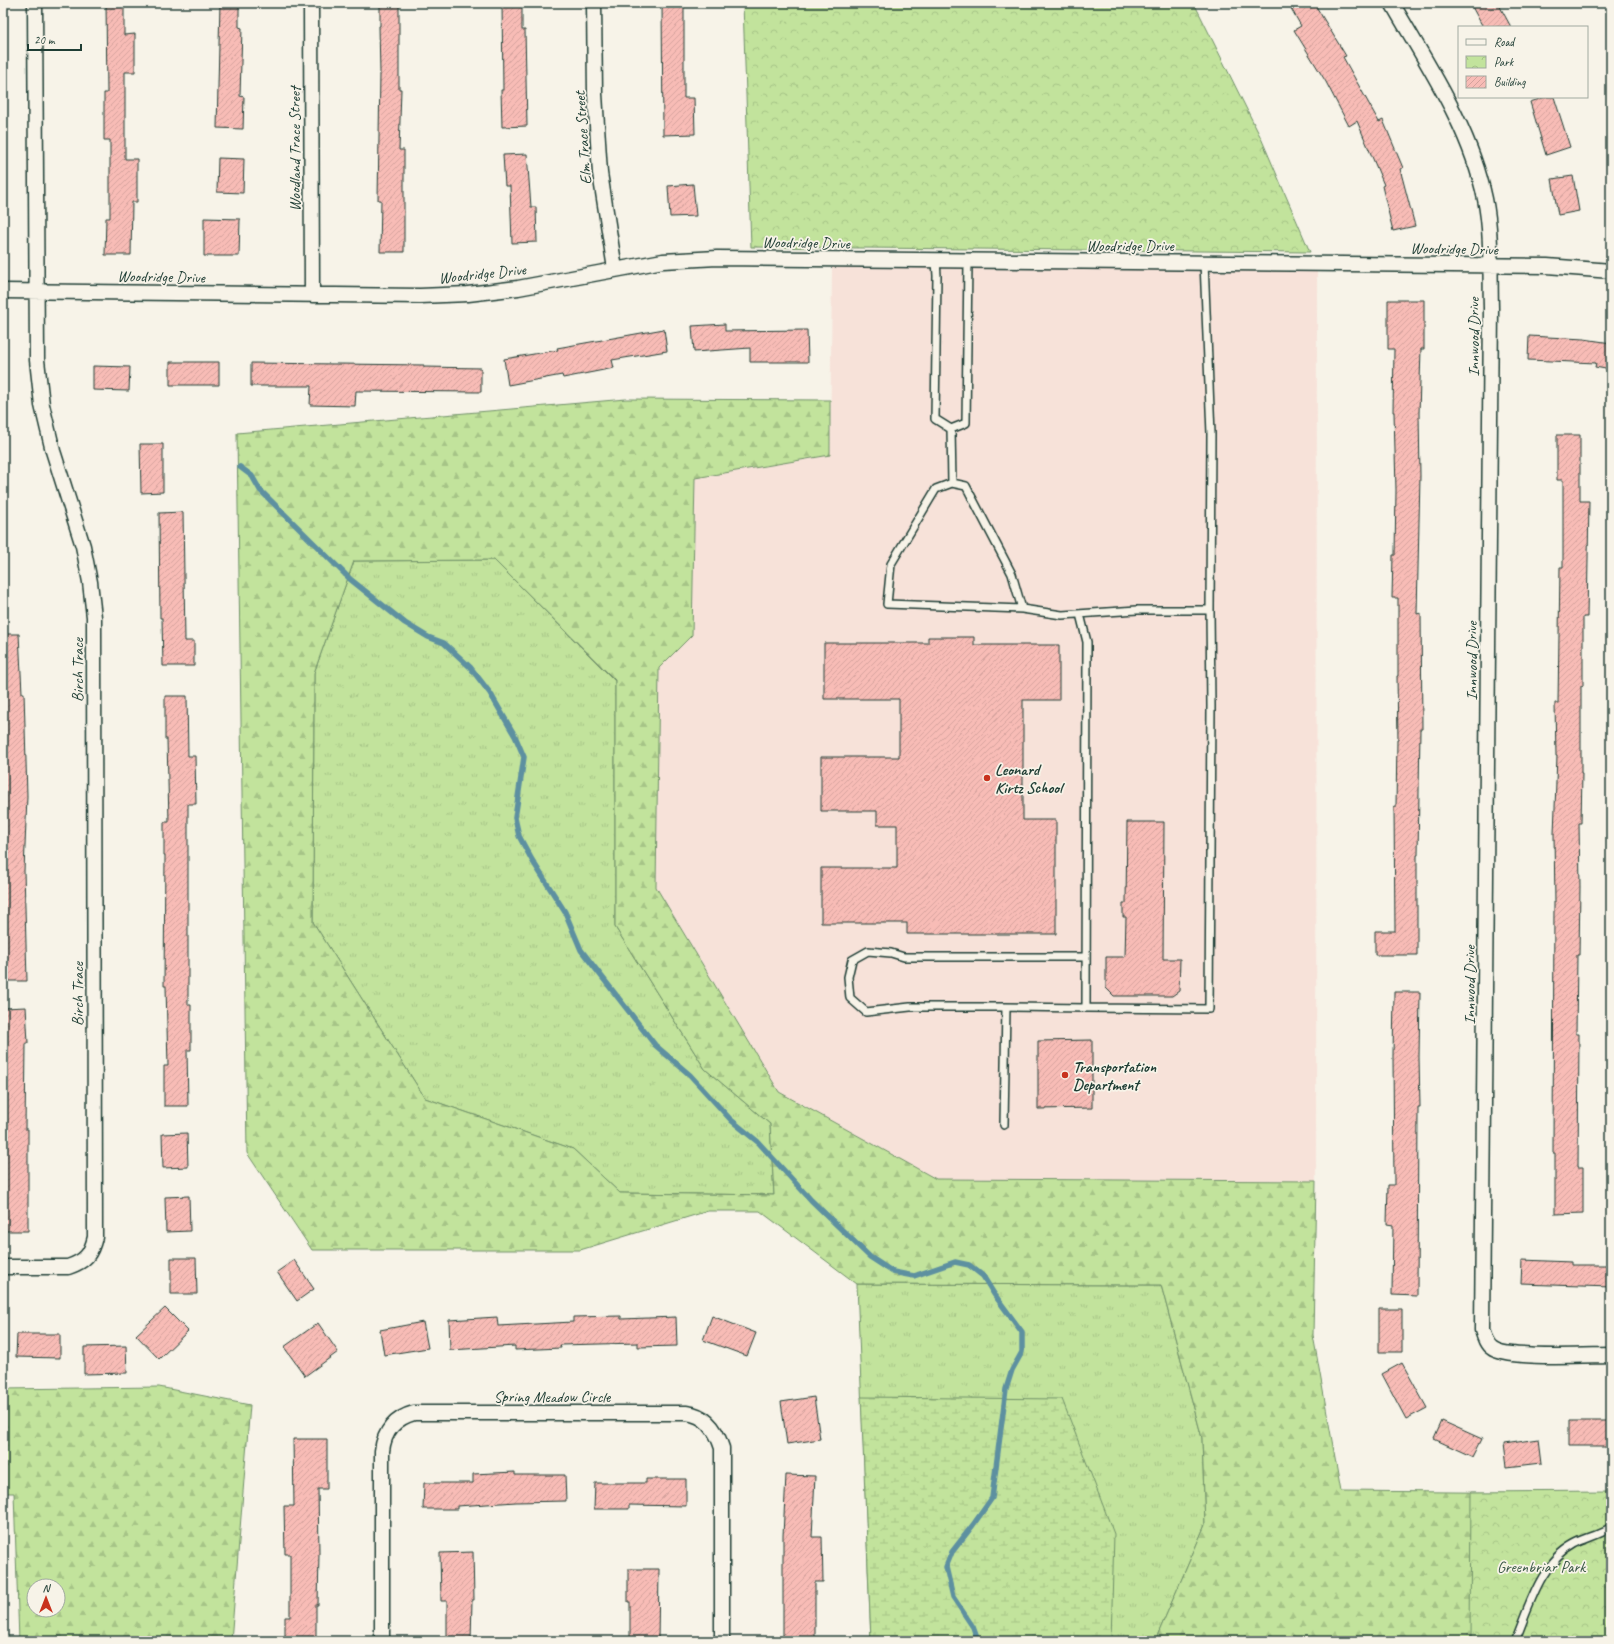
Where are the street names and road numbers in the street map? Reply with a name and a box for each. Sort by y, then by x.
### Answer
street label: Woodland Trace Street [285,84,305,211]
street label: Elm Trace Street [570,89,596,185]
street label: Woodridge Drive [762,232,852,254]
street label: Woodridge Drive [1086,236,1175,256]
street label: Woodridge Drive [1410,238,1500,260]
street label: Woodridge Drive [438,259,528,289]
street label: Woodridge Drive [117,266,207,288]
street label: Innwood Drive [1464,296,1484,376]
street label: Innwood Drive [1462,620,1482,700]
street label: Birch Trace [68,636,88,702]
street label: Innwood Drive [1460,944,1480,1024]
street label: Birch Trace [68,960,88,1026]
street label: Spring Meadow Circle [494,1387,612,1407]

